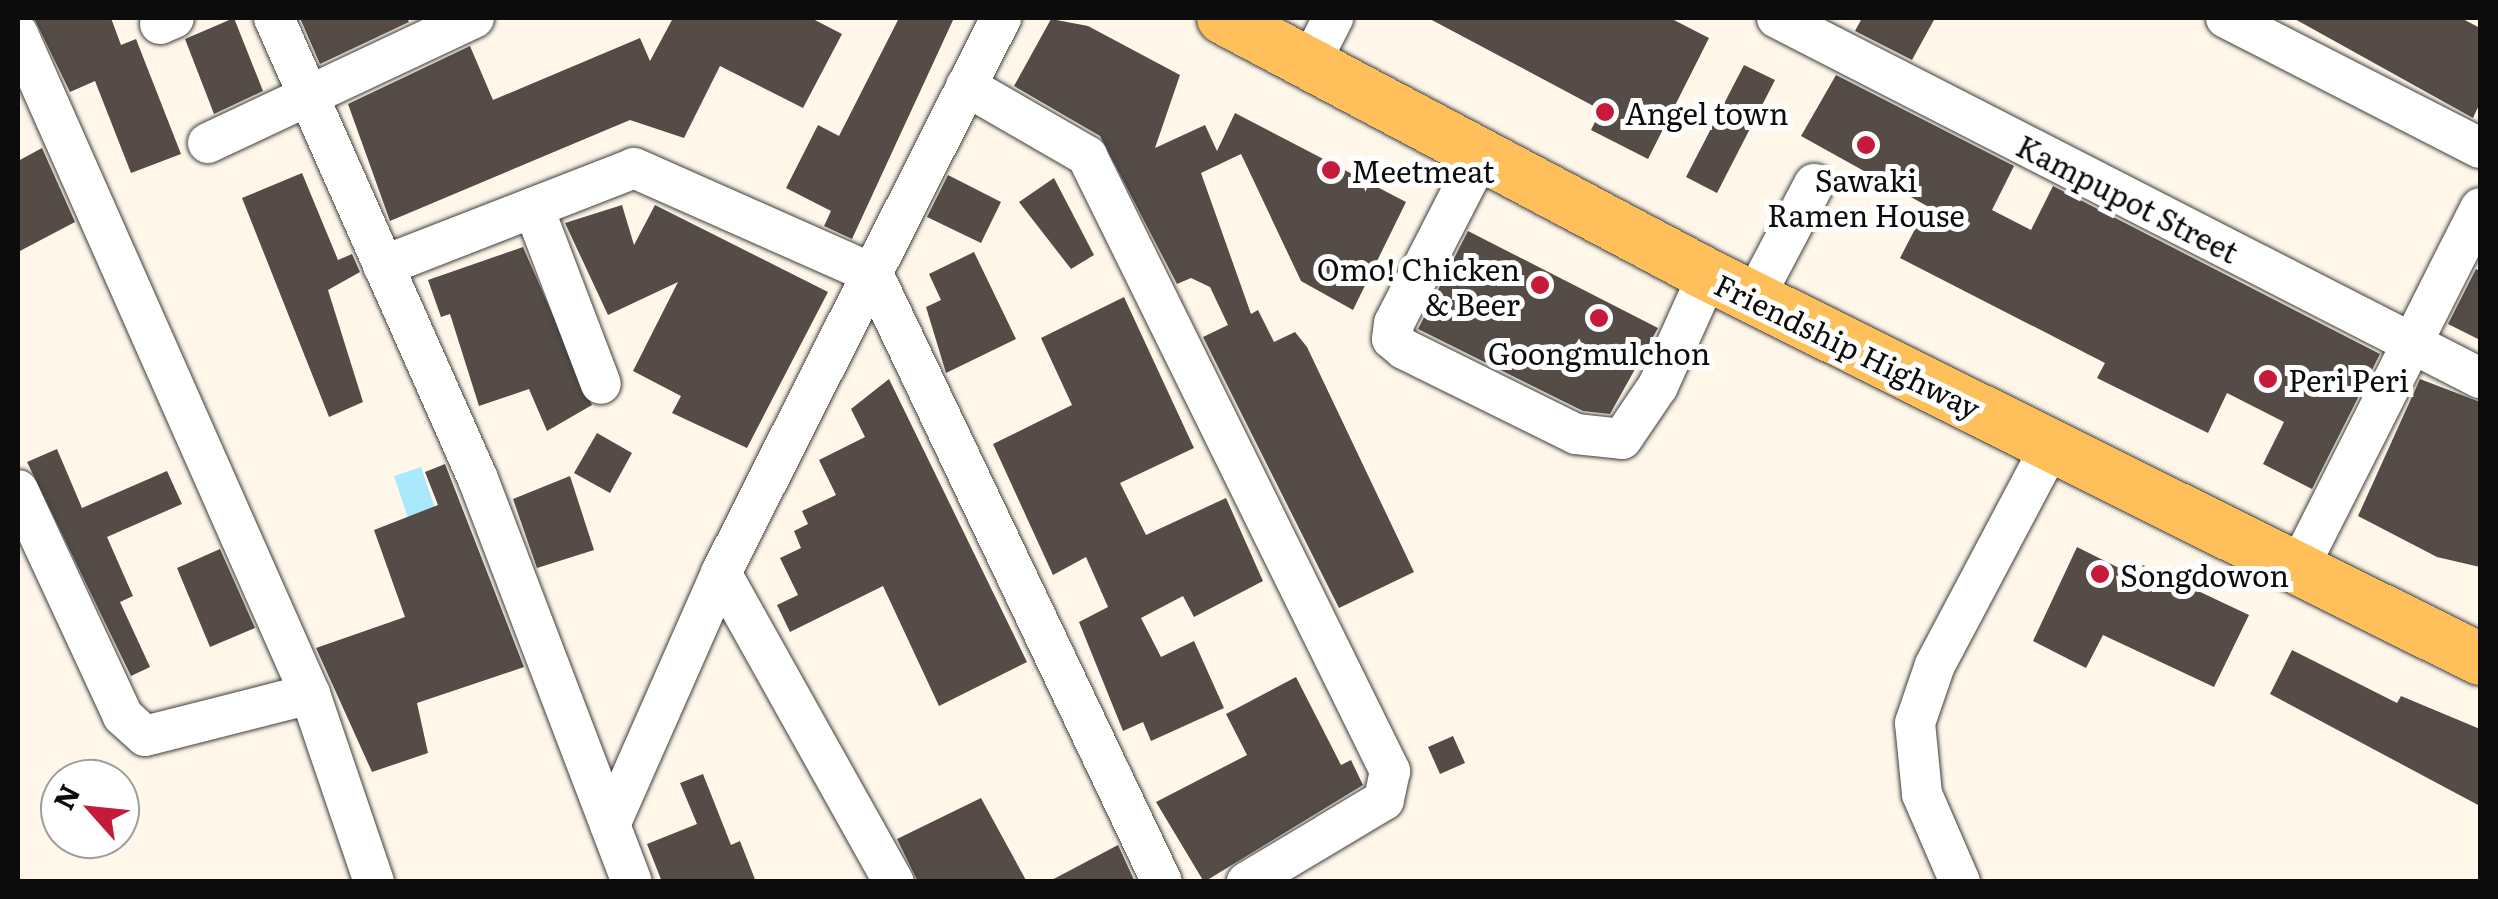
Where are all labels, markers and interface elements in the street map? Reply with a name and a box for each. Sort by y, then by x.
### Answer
place label: Angel town [1625,94,1789,130]
marker: Angel town [1594,101,1616,123]
street label: Kampupot Street [2011,127,2245,269]
marker: Sawaki Ramen House [1855,134,1877,156]
place label: Meetmeat [1351,152,1495,188]
marker: Meetmeat [1320,159,1342,181]
place label: Sawaki Ramen House [1767,161,1965,232]
place label: Omo! Chicken & Beer [1317,250,1520,320]
street label: Friendship Highway [1709,265,1987,425]
marker: Omo! Chicken & Beer [1529,274,1551,296]
marker: Goongmulchon [1588,307,1610,329]
place label: Goongmulchon [1488,334,1710,370]
place label: Peri Peri [2288,361,2409,397]
marker: Peri Peri [2257,368,2279,390]
place label: Songdowon [2120,556,2289,592]
marker: Songdowon [2089,563,2111,585]
north arrow [40,759,140,859]
text: N [41,776,89,816]

